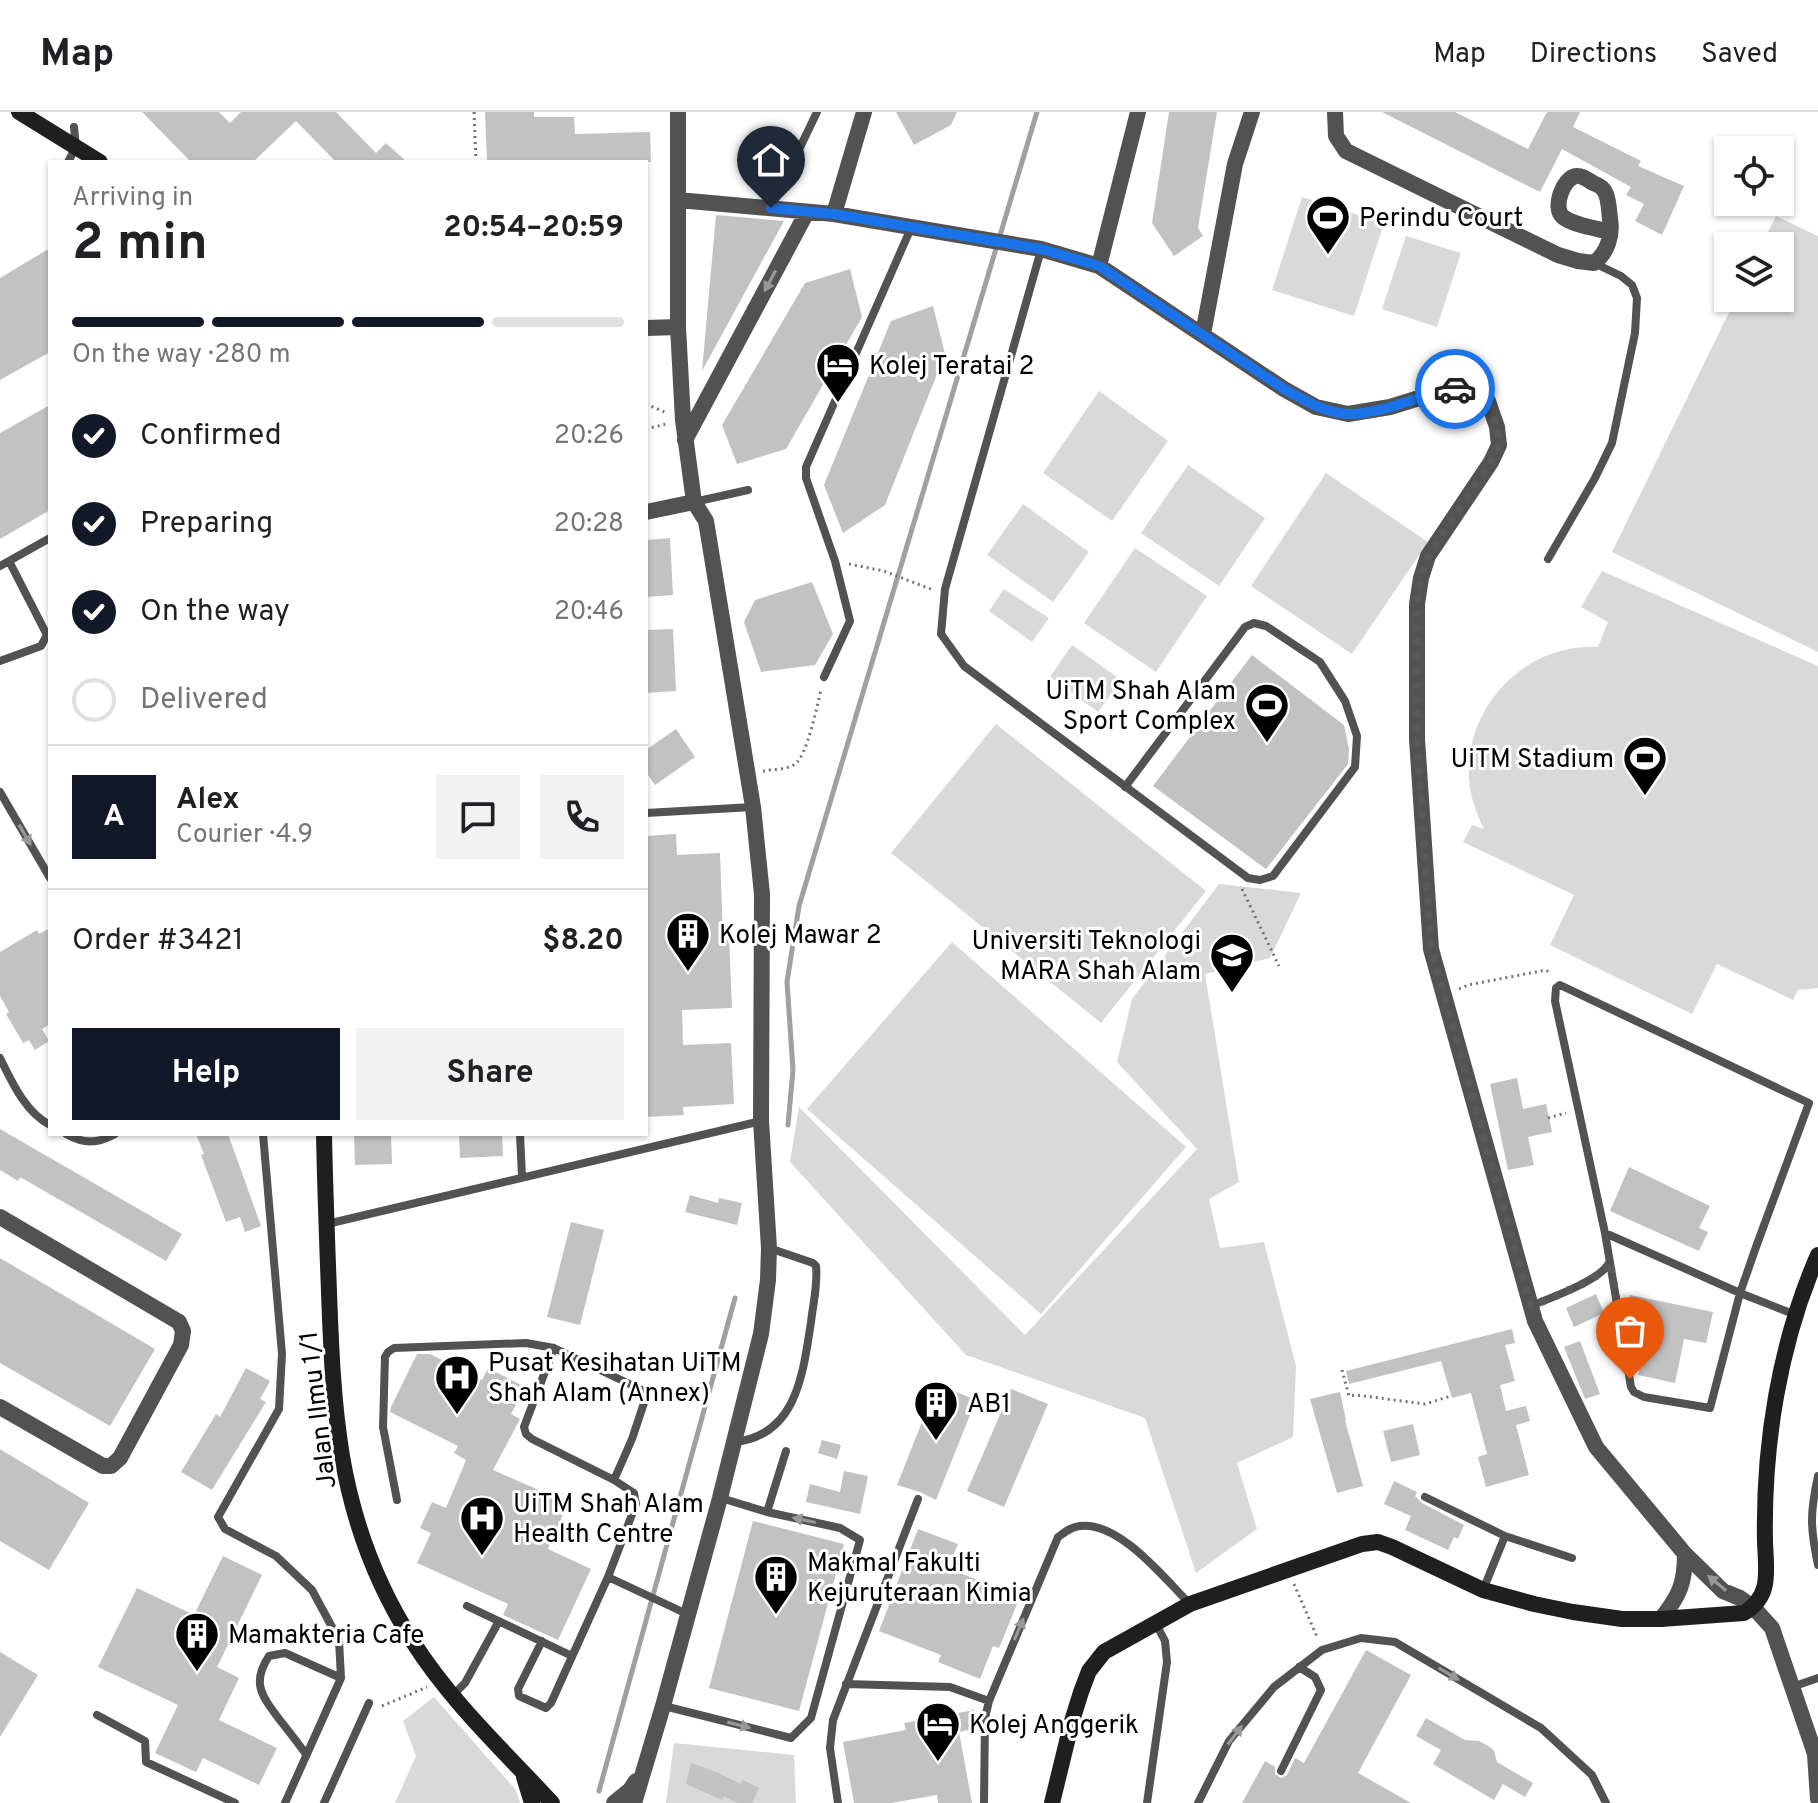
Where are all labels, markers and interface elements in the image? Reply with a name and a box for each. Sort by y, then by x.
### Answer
text: Map [40,31,114,80]
text: Map [1433,37,1486,73]
text: Directions [1530,37,1657,73]
text: Saved [1701,37,1778,73]
pin [737,126,805,208]
map controls [1714,136,1794,312]
button: locate [1714,136,1794,216]
icon: home [749,138,793,182]
text: Arriving in [72,182,193,215]
sports icon: Perindu Court [1304,193,1352,256]
place label: Perindu Court [1359,203,1523,236]
text: 20:54–20:59 [443,210,624,247]
text: 2 min [72,212,208,278]
button: layers [1714,232,1794,312]
one-way arrow [764,269,777,292]
text: On the way · 280 m [72,339,291,372]
hotel icon: Kolej Teratai 2 [814,341,862,404]
courier [1415,349,1495,429]
place label: Kolej Teratai 2 [869,351,1034,384]
icon: car [1433,367,1477,411]
icon: check [72,414,116,458]
text: Confirmed [140,418,282,455]
text: 20:26 [554,420,624,453]
icon: check [72,502,116,546]
text: Preparing [140,506,273,543]
text: 20:28 [554,508,624,541]
icon: check [72,590,116,634]
text: On the way [140,594,290,631]
text: 20:46 [554,596,624,629]
place label: UiTM Shah Alam Sport Complex [1045,676,1236,739]
sports icon: UiTM Shah Alam Sport Complex [1243,681,1291,744]
text: Delivered [140,682,268,719]
sports icon: UiTM Stadium [1621,734,1669,797]
place label: UiTM Stadium [1450,744,1614,777]
button: chat [436,775,520,859]
button: phone [540,775,624,859]
text: Alex [176,782,240,819]
text: A [103,799,125,836]
text: Courier · 4.9 [176,819,313,852]
one-way arrow [18,824,32,846]
building icon: Kolej Mawar 2 [664,910,712,973]
place label: Kolej Mawar 2 [719,920,882,953]
text: Order #3421 [72,923,244,960]
text: $8.20 [542,923,624,960]
place label: Universiti Teknologi MARA Shah Alam [971,926,1201,989]
school or university icon: Universiti Teknologi MARA Shah Alam [1208,931,1256,994]
button: Help [72,1028,340,1120]
button: Share [356,1028,624,1120]
pin [1596,1297,1664,1379]
icon: bag [1608,1309,1652,1353]
street label: Jalan Ilmu 1/1 [293,1329,346,1490]
place label: Pusat Kesihatan UiTM Shah Alam (Annex) [488,1348,742,1411]
hospital icon: Pusat Kesihatan UiTM Shah Alam (Annex) [433,1353,481,1416]
building icon: AB1 [912,1379,960,1442]
place label: AB1 [967,1389,1011,1422]
place label: UiTM Shah Alam Health Centre [513,1489,704,1552]
hospital icon: UiTM Shah Alam Health Centre [458,1494,506,1557]
one-way arrow [791,1513,816,1526]
place label: Makmal Fakulti Kejuruteraan Kimia [807,1548,1031,1611]
building icon: Makmal Fakulti Kejuruteraan Kimia [752,1553,800,1616]
one-way arrow [1707,1576,1727,1592]
building icon: Mamakteria Cafe [173,1610,221,1673]
one-way arrow [1012,1617,1025,1641]
place label: Mamakteria Cafe [228,1620,424,1653]
one-way arrow [1438,1667,1460,1681]
hotel icon: Kolej Anggerik [914,1700,962,1763]
place label: Kolej Anggerik [969,1710,1139,1743]
one-way arrow [726,1719,751,1731]
one-way arrow [1227,1724,1243,1745]

